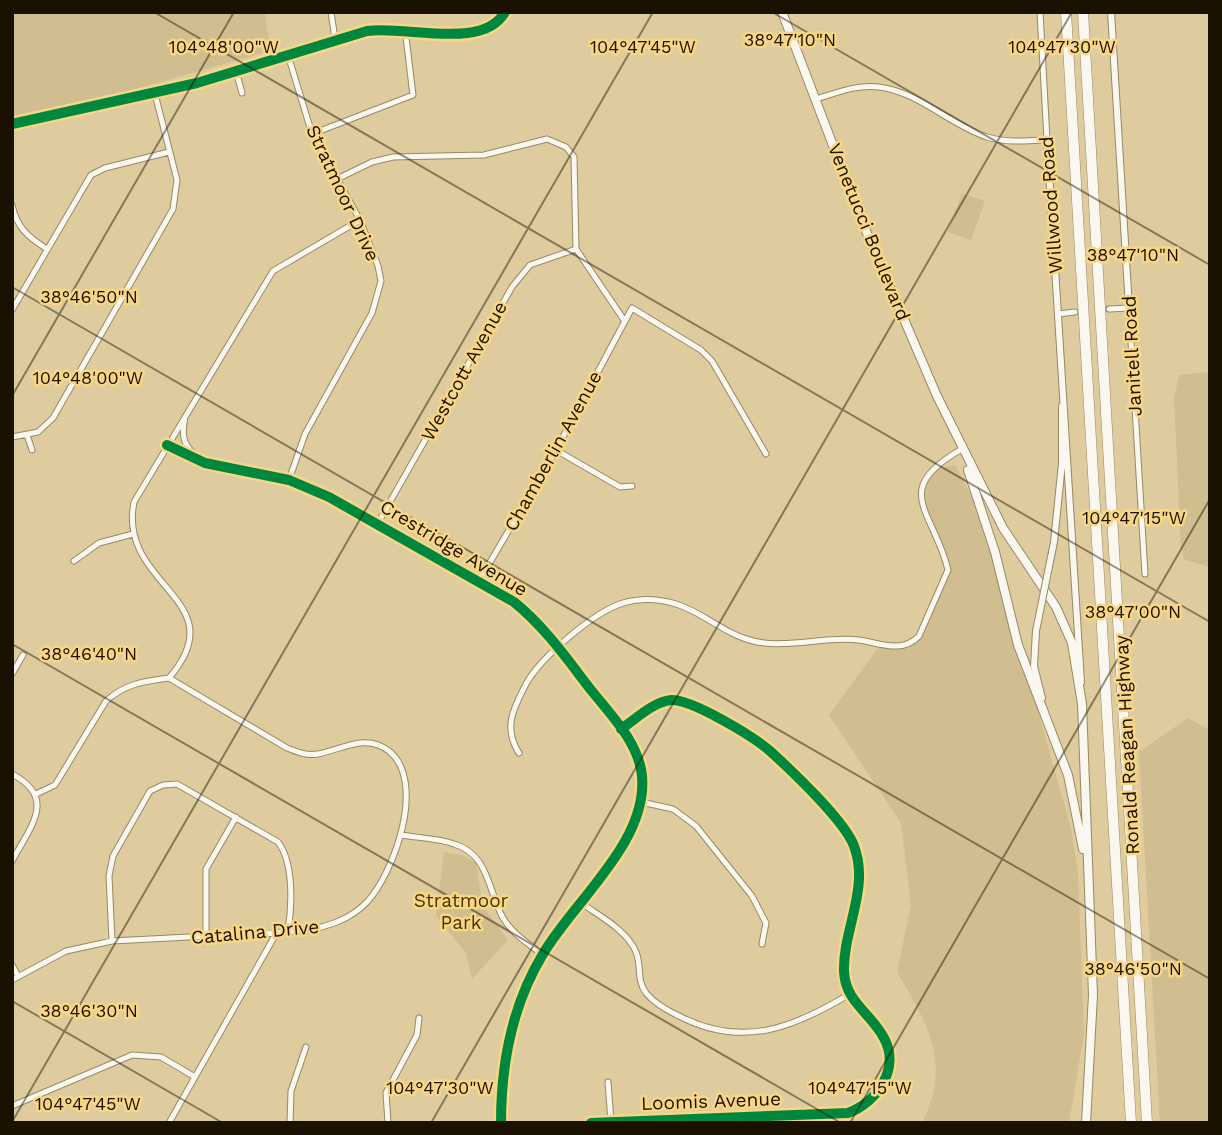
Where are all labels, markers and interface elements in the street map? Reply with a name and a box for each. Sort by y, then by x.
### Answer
text: 38°47'10"N [744,29,836,50]
text: 104°48'00"W [169,36,279,57]
text: 104°47'45"W [590,36,696,57]
text: 104°47'30"W [1008,36,1116,57]
street label: Stratmoor Drive [301,121,385,265]
street label: Willwood Road [1035,135,1067,275]
street label: Venetucci Boulevard [823,140,915,324]
text: 38°47'10"N [1087,244,1179,265]
text: 38°46'50"N [40,286,138,307]
street label: Janitell Road [1117,295,1147,417]
street label: Westcott Avenue [416,297,512,445]
text: 104°48'00"W [33,367,143,388]
street label: Chamberlin Avenue [499,367,607,535]
street label: Crestridge Avenue [376,495,532,601]
text: 104°47'15"W [1082,507,1186,528]
text: 38°47'00"N [1085,601,1181,622]
street label: Ronald Reagan Highway [1110,634,1144,855]
text: 38°46'40"N [41,643,137,664]
park label: Stratmoor Park [414,889,509,934]
street label: Catalina Drive [190,915,320,949]
text: 38°46'50"N [1084,958,1182,979]
text: 38°46'30"N [40,1000,138,1021]
text: 104°47'30"W [386,1077,494,1098]
text: 104°47'15"W [808,1077,912,1098]
street label: Loomis Avenue [641,1087,781,1115]
text: 104°47'45"W [35,1093,141,1114]

